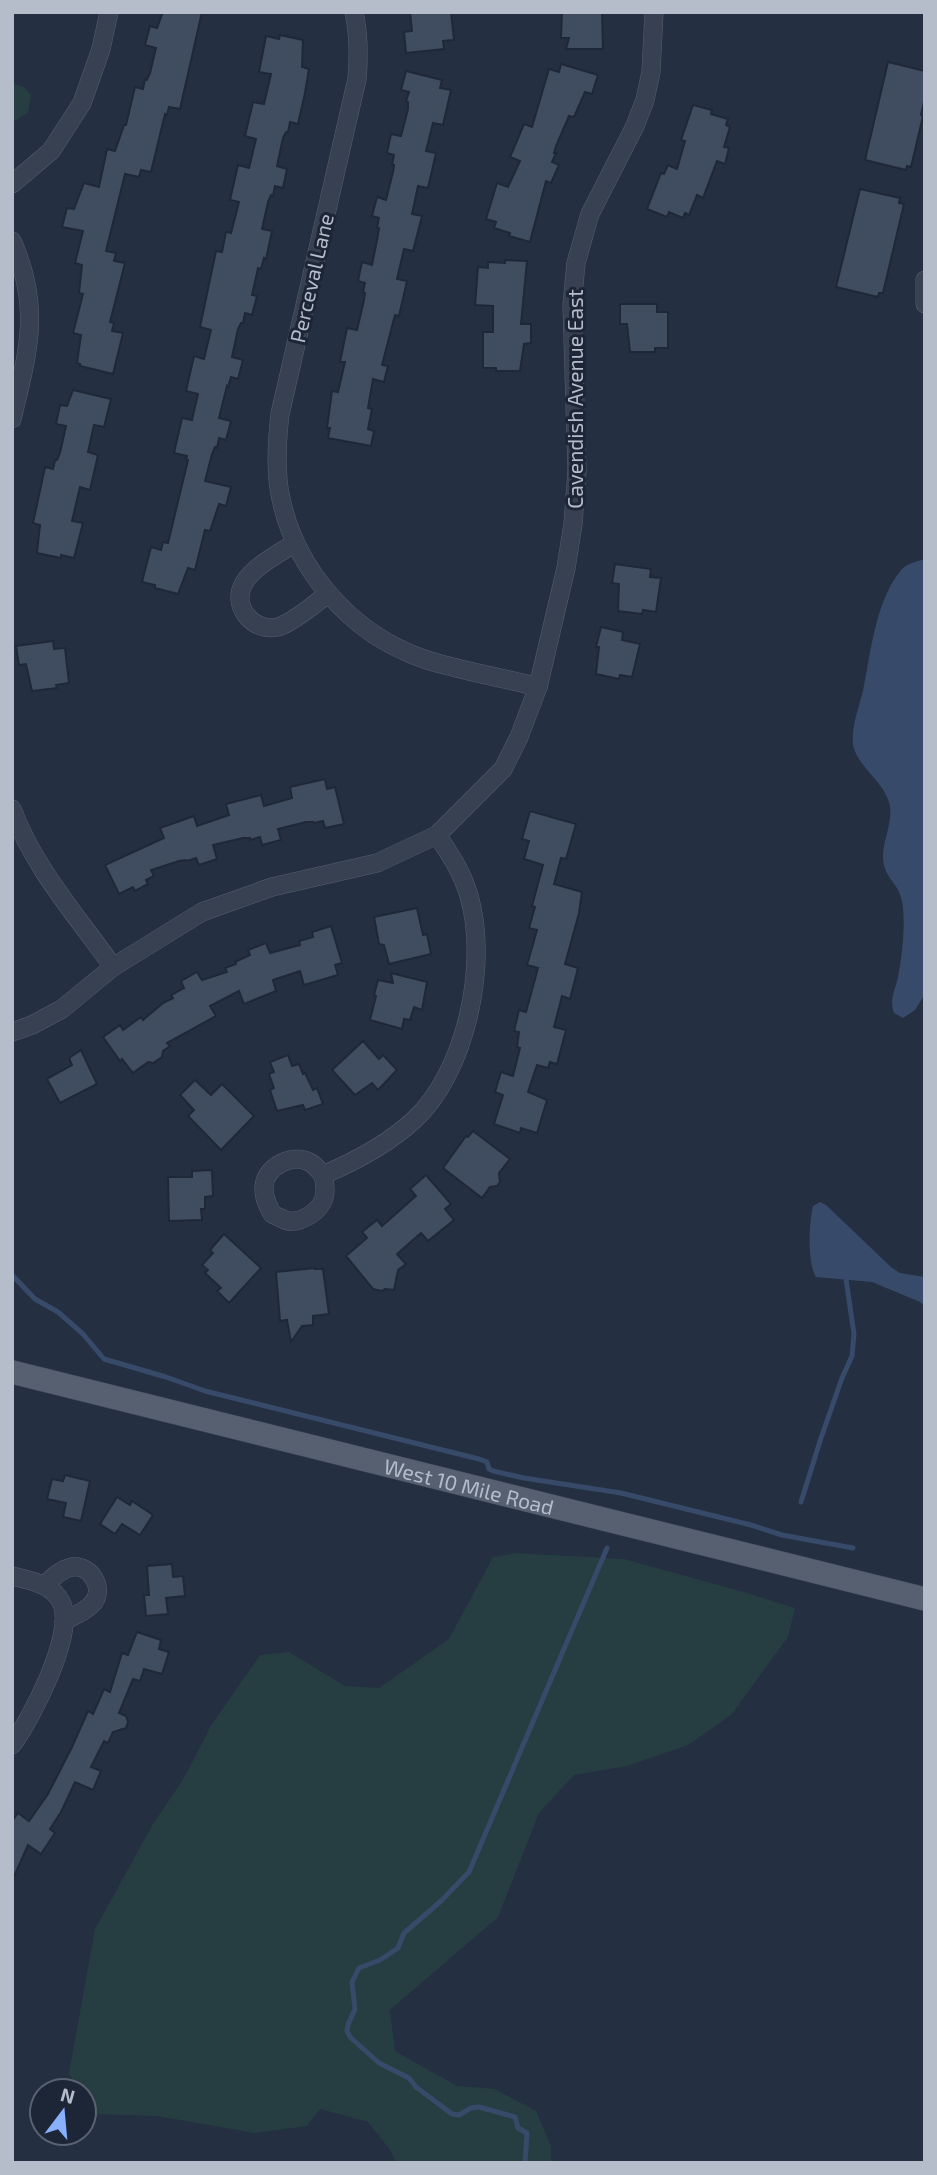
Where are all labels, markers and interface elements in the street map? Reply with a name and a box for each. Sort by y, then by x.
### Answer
street label: Perceval Lane [284,211,338,345]
street label: Cavendish Avenue East [562,289,587,509]
street label: West 10 Mile Road [382,1453,557,1519]
north arrow [28,2077,98,2147]
text: N [58,2082,78,2108]

